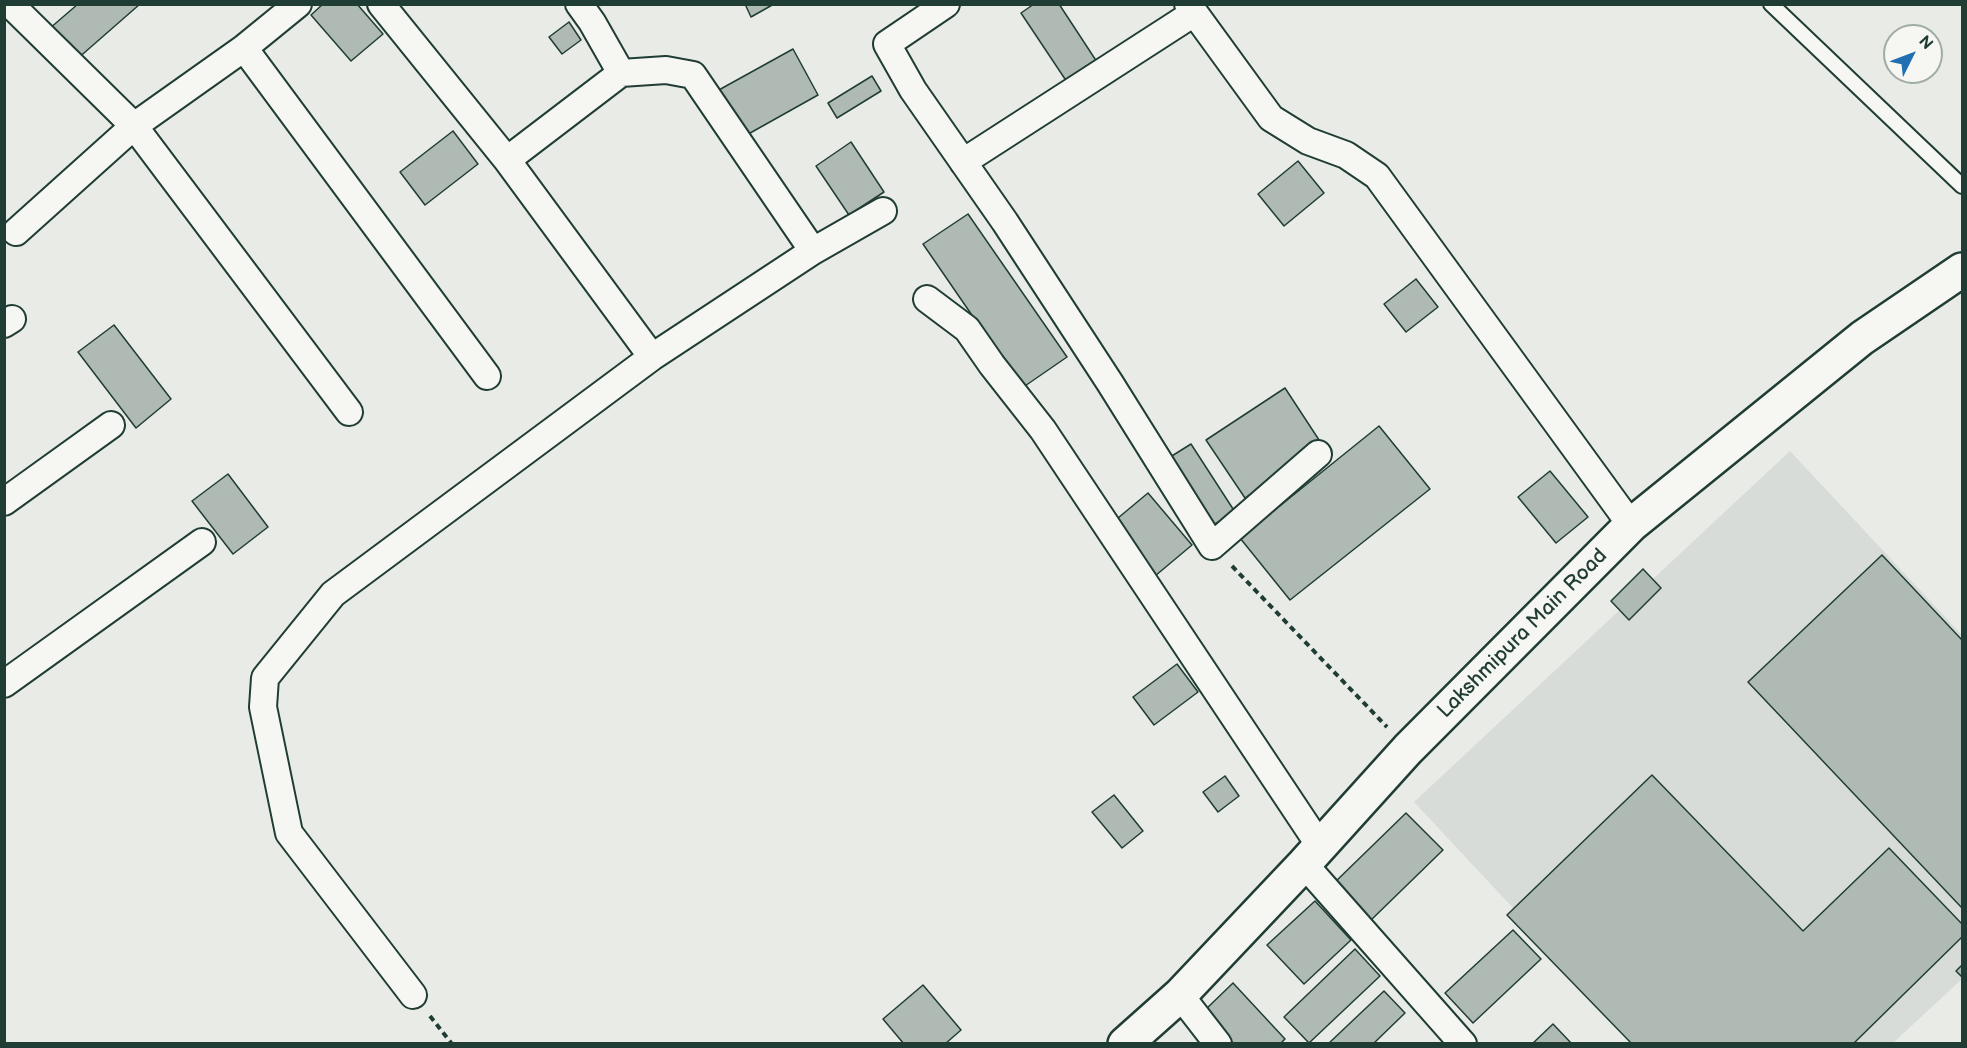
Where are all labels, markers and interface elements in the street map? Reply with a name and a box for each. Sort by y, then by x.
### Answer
north arrow [1883,24,1943,84]
text: N [1914,32,1936,54]
street label: Lakshmipura Main Road [1433,544,1613,724]

